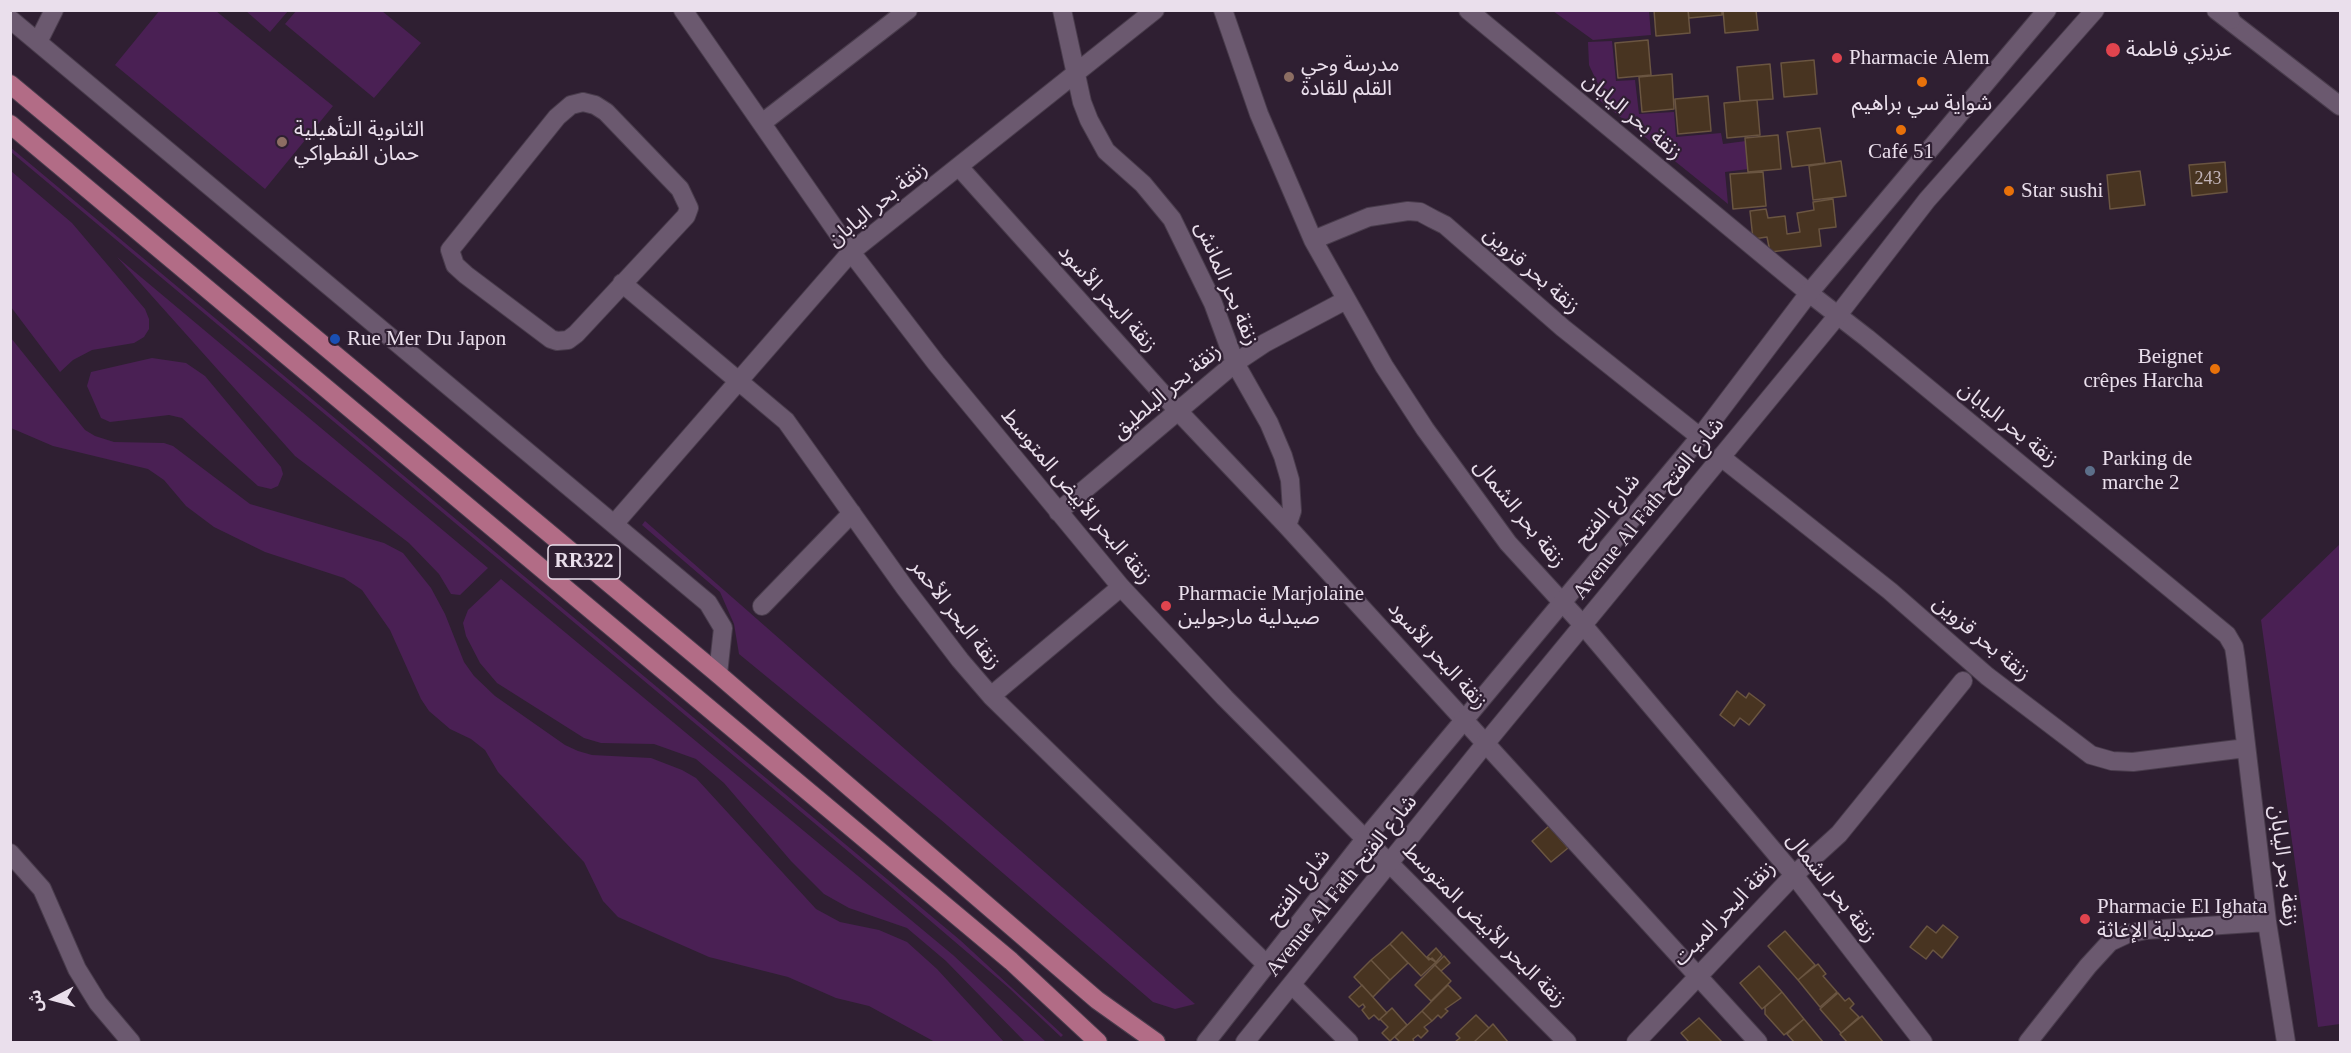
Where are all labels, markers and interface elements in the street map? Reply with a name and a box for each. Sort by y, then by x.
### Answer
place label: عزيزي فاطمة [2126,37,2232,63]
marker: عزيزي فاطمة [2104,41,2122,59]
place label: Pharmacie Alem [1849,45,1990,71]
marker: Pharmacie Alem [1830,51,1844,65]
place label: مدرسة وحي القلم للقادة [1301,52,1399,102]
street label: زنقة بحر اليابان [1577,68,1687,166]
marker: مدرسة وحي القلم للقادة [1282,70,1296,84]
marker: شواية سي براهيم [1915,75,1929,89]
place label: شواية سي براهيم [1852,91,1992,117]
place label: الثانوية التأهيلية حمان الفطواكي [294,117,424,167]
marker: Café 51 [1894,123,1908,137]
marker: الثانوية التأهيلية حمان الفطواكي [275,135,289,149]
place label: Café 51 [1868,139,1934,165]
street label: زنقة بحر اليابان [823,157,933,253]
house number: 243 [2194,168,2222,190]
place label: Star sushi [2021,178,2103,204]
marker: Star sushi [2002,184,2016,198]
street label: زنقة بحر المانش [1189,218,1263,350]
street label: زنقة بحر قزوين [1478,222,1584,320]
street label: زنقة البحر الأسود [1052,240,1162,358]
place label: Rue Mer Du Japon [347,326,506,352]
marker: Rue Mer Du Japon [328,332,342,346]
street label: زنقة بحر البلطيق [1107,339,1227,445]
place label: Beignet crêpes Harcha [2084,344,2203,394]
marker: Beignet crêpes Harcha [2208,362,2222,376]
street label: زنقة بحر اليابان [1953,377,2063,473]
street label: زنقة البحر الأبيض المتوسط [995,404,1157,590]
street label: Avenue Al Fath شارع الفتح [1568,413,1730,605]
place label: Parking de marche 2 [2102,446,2192,496]
street label: زنقة بحر الشمال [1468,455,1570,573]
marker: Parking de marche 2 [2083,464,2097,478]
street label: شارع الفتح [1570,469,1646,553]
road number: RR322 [548,545,620,579]
street label: زنقة البحر الأحمر [904,555,1006,675]
place label: Pharmacie Marjolaine صيدلية مارجولين [1178,581,1364,631]
street label: زنقة بحر قزوين [1927,591,2035,687]
street label: زنقة البحر الأسود [1382,597,1492,715]
marker: Pharmacie Marjolaine صيدلية مارجولين [1159,599,1173,613]
street label: Avenue Al Fath شارع الفتح [1261,790,1423,982]
street label: زنقة بحر اليابان [2263,804,2303,928]
street label: زنقة بحر الشمال [1780,828,1882,948]
street label: زنقة البحر الأبيض المتوسط [1397,839,1571,1013]
street label: شارع الفتح [1262,844,1336,930]
street label: زنقة البحر الميت [1669,856,1781,972]
place label: Pharmacie El Ighata صيدلية الإغاثة [2097,894,2267,944]
marker: Pharmacie El Ighata صيدلية الإغاثة [2078,912,2092,926]
north arrow [24,969,84,1029]
text: ش [26,989,45,1013]

